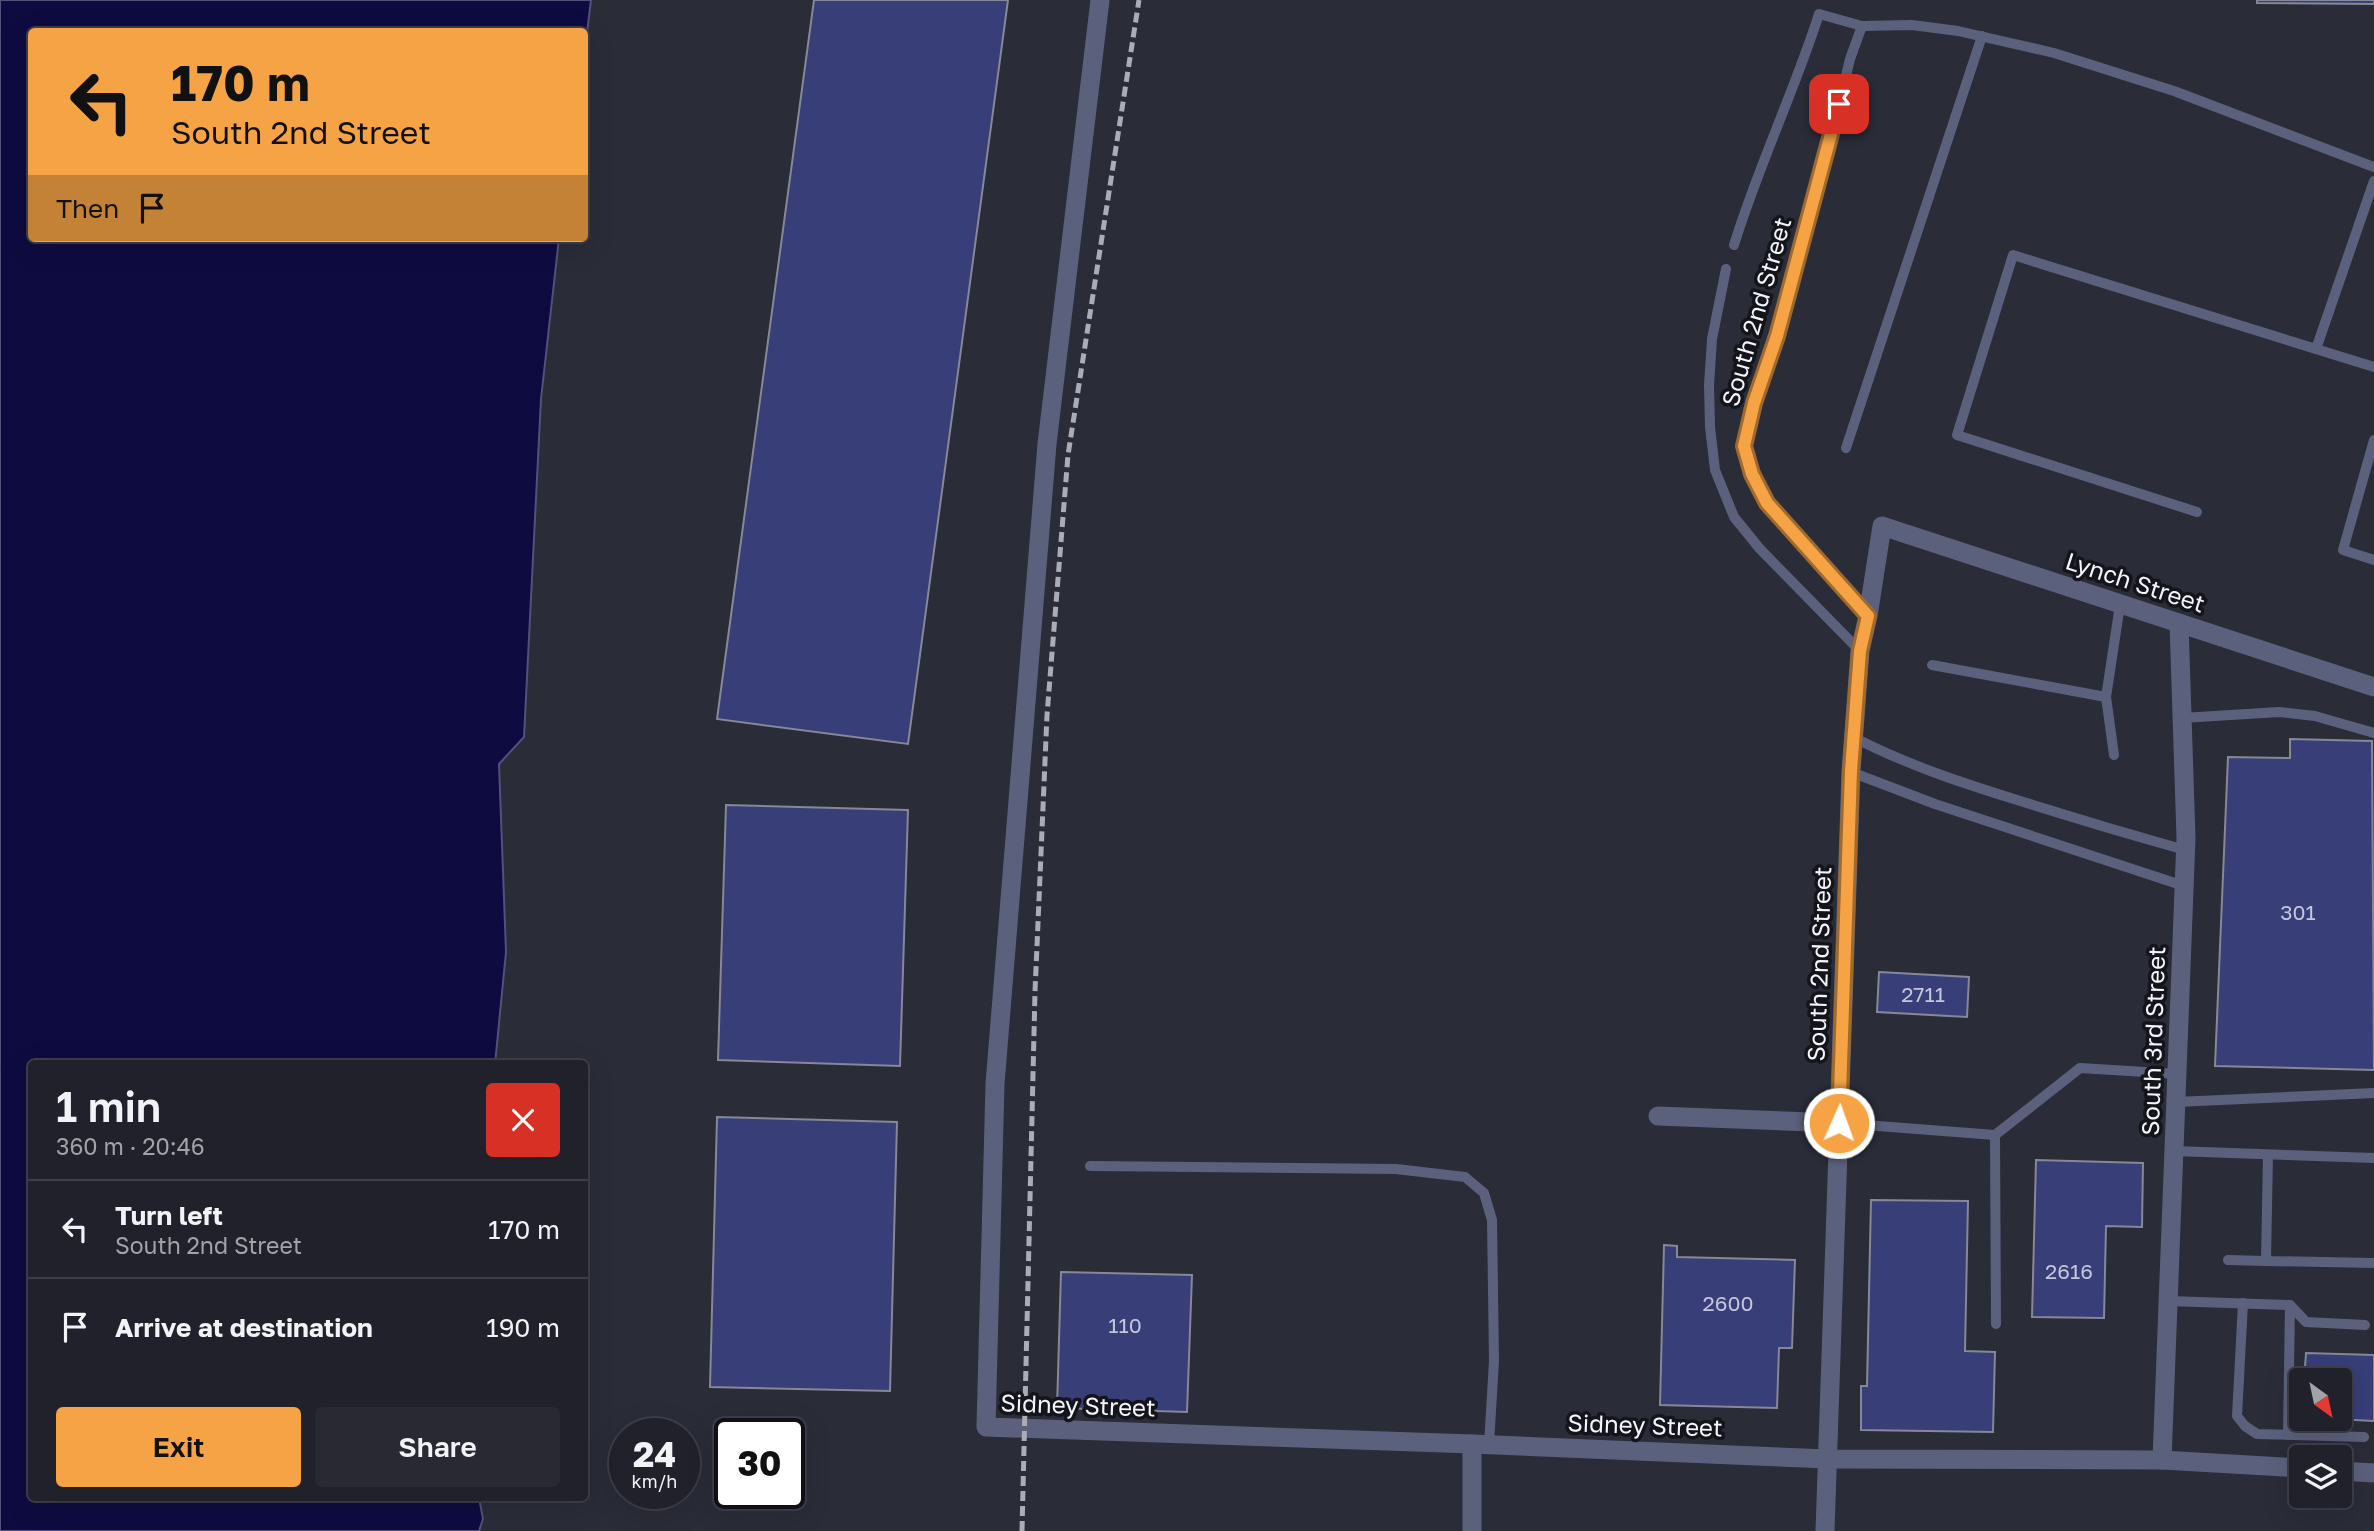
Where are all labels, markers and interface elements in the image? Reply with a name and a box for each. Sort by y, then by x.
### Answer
text: 170 m [171,53,310,112]
icon: left [56,56,147,147]
pin [1809,74,1869,134]
icon: arrive [1820,85,1858,123]
text: South 2nd Street [171,113,431,151]
icon: arrive [133,189,171,227]
text: Then [56,193,119,224]
street label: South 2nd Street [1715,214,1796,409]
street label: Lynch Street [2062,545,2209,618]
street label: South 2nd Street [1801,866,1836,1062]
house number: 301 [2280,899,2316,925]
street label: South 3rd Street [2135,946,2170,1136]
house number: 2711 [1901,981,1945,1007]
text: 1 min [56,1081,161,1131]
button: close [486,1083,560,1157]
position arrow [1802,1086,1876,1160]
text: 360 m · 20:46 [56,1132,205,1160]
text: Turn left [115,1200,223,1231]
icon: left [56,1210,94,1248]
text: 170 m [488,1214,560,1245]
text: South 2nd Street [115,1231,302,1259]
house number: 2616 [2045,1258,2093,1284]
house number: 2600 [1703,1290,1753,1316]
icon: arrive [56,1308,94,1346]
text: Arrive at destination [115,1312,373,1343]
text: 190 m [486,1312,560,1343]
house number: 110 [1108,1312,1142,1338]
north arrow [2289,1368,2352,1432]
map controls [2289,1368,2352,1508]
street label: Sidney Street [1000,1387,1156,1422]
button: Exit [56,1407,301,1487]
button: Share [315,1407,560,1487]
street label: Sidney Street [1567,1407,1723,1442]
speed limit sign: 30 [714,1418,805,1509]
text: 24 [633,1433,676,1475]
button: layers [2289,1445,2352,1508]
text: km/h [632,1470,677,1492]

